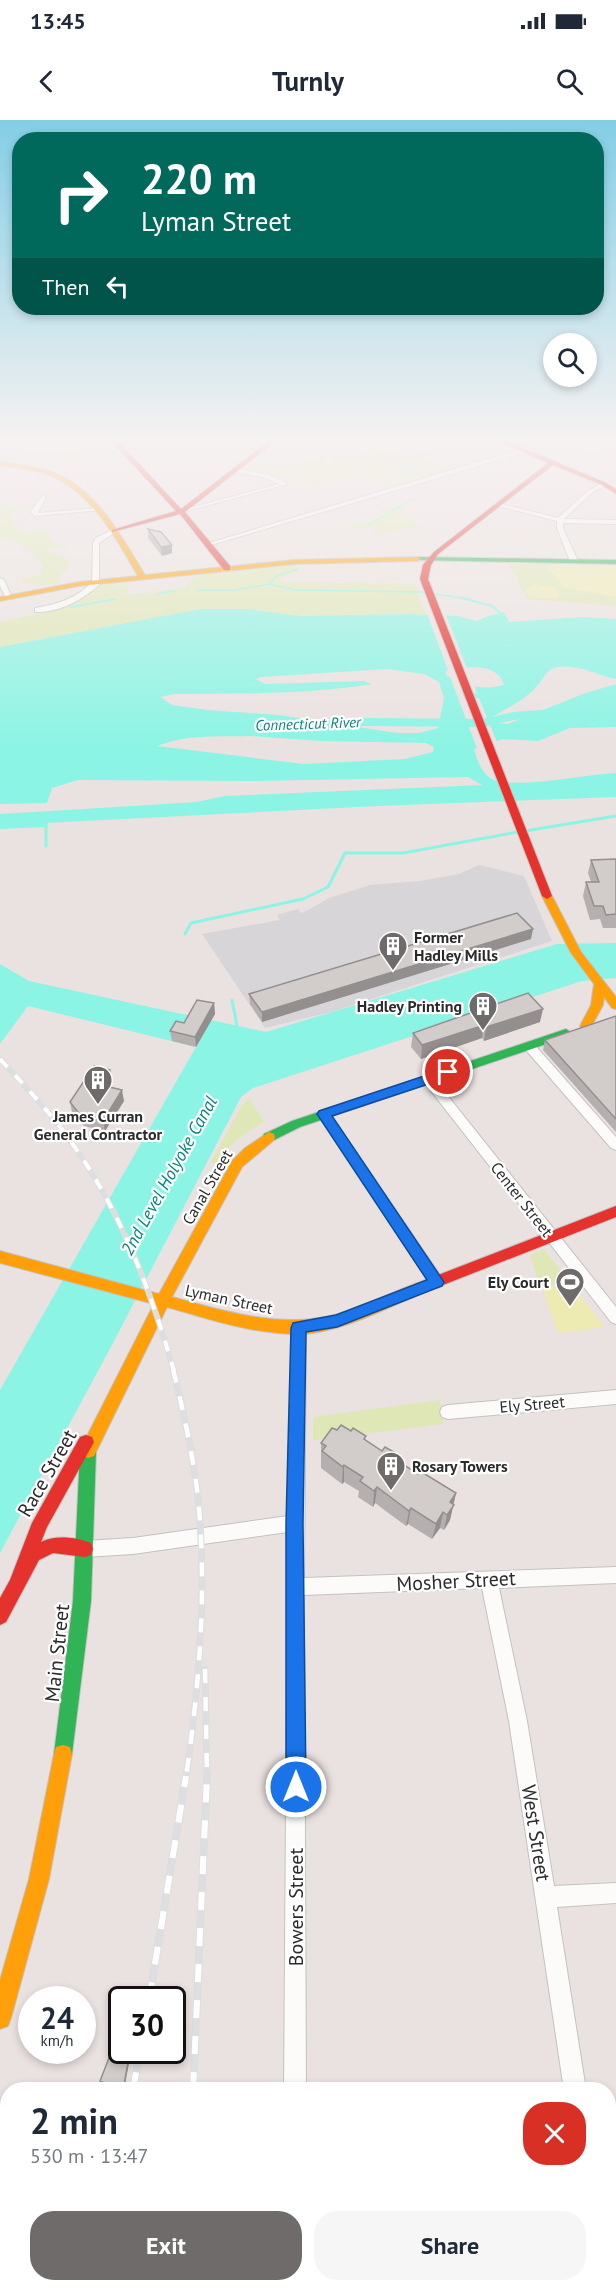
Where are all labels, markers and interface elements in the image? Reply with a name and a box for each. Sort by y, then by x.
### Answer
text: 13:45 [30,7,86,35]
text: Turnly [272,64,344,98]
icon: back [30,65,63,98]
icon: search [553,65,586,98]
text: 220 m [141,151,257,206]
icon: right [42,156,120,234]
text: Lyman Street [141,204,291,238]
icon: left [101,270,134,303]
text: Then [42,273,89,301]
map controls [543,333,597,387]
button: search [543,333,597,387]
water label: Connecticut River [255,712,362,735]
place label: Former Hadley Mills [414,927,498,965]
building icon: Former Hadley Mills [377,930,409,972]
building icon: Hadley Printing [467,990,499,1032]
place label: Hadley Printing [357,996,462,1016]
pin [422,1046,473,1097]
icon: arrive [431,1055,464,1088]
building icon: James Curran General Contractor [82,1064,114,1106]
water label: 2nd Level Holyoke Canal [115,1092,222,1259]
place label: James Curran General Contractor [34,1106,163,1144]
street label: Canal Street [178,1145,237,1228]
street label: Center Street [487,1158,558,1241]
sports icon: Ely Court [554,1266,586,1308]
place label: Ely Court [488,1272,549,1292]
street label: Lyman Street [183,1280,275,1318]
street label: Ely Street [499,1391,566,1417]
street label: Race Street [12,1424,83,1521]
building icon: Rosary Towers [375,1450,407,1492]
place label: Rosary Towers [412,1456,508,1476]
street label: Mosher Street [396,1565,516,1597]
street label: Main Street [39,1602,75,1703]
position arrow [264,1755,328,1819]
street label: West Street [516,1783,557,1883]
street label: Bowers Street [283,1848,309,1966]
speed limit sign: 30 [108,1986,186,2064]
text: 24 [40,1998,74,2037]
text: km/h [41,2031,73,2050]
text: 2 min [30,2097,118,2144]
button: close [523,2102,586,2165]
text: 530 m · 13:47 [30,2143,148,2169]
button: Exit [30,2211,302,2280]
button: Share [314,2211,586,2280]

